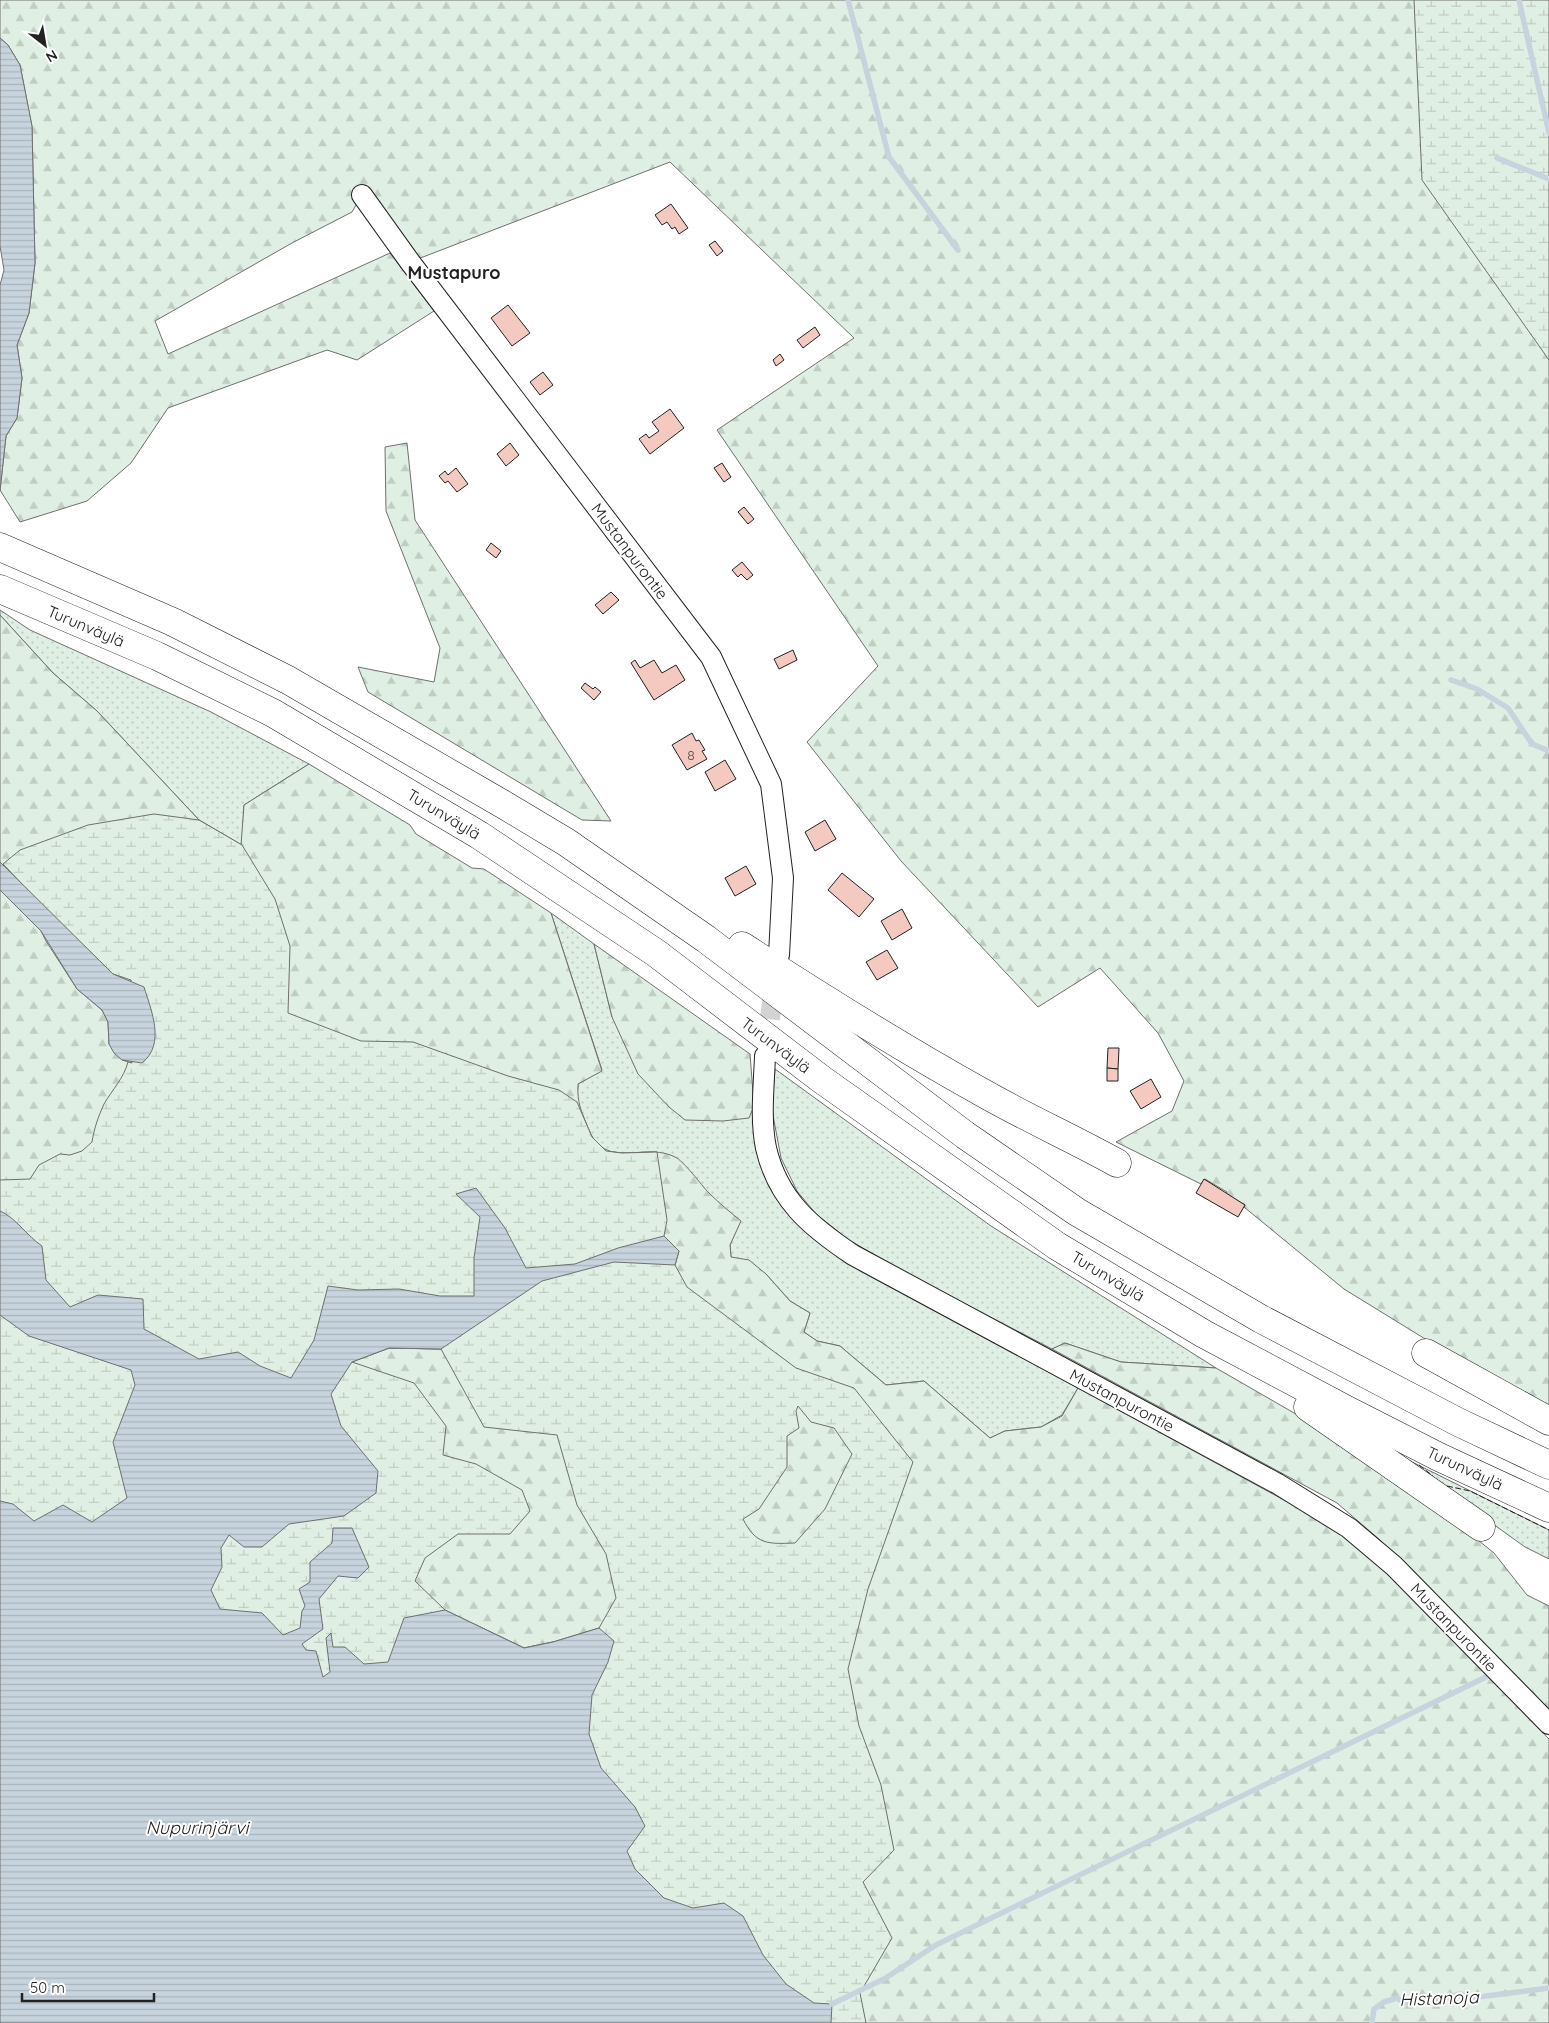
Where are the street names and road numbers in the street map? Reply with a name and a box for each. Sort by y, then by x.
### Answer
street label: Mustanpurontie [587,499,673,603]
street label: Turunväylä [44,601,128,651]
street label: Turunväylä [404,784,484,844]
street label: Turunväylä [737,1012,815,1078]
street label: Turunväylä [1068,1246,1148,1306]
street label: Mustanpurontie [1066,1364,1178,1436]
street label: Turunväylä [1424,1442,1506,1494]
street label: Mustanpurontie [1407,1578,1501,1676]

